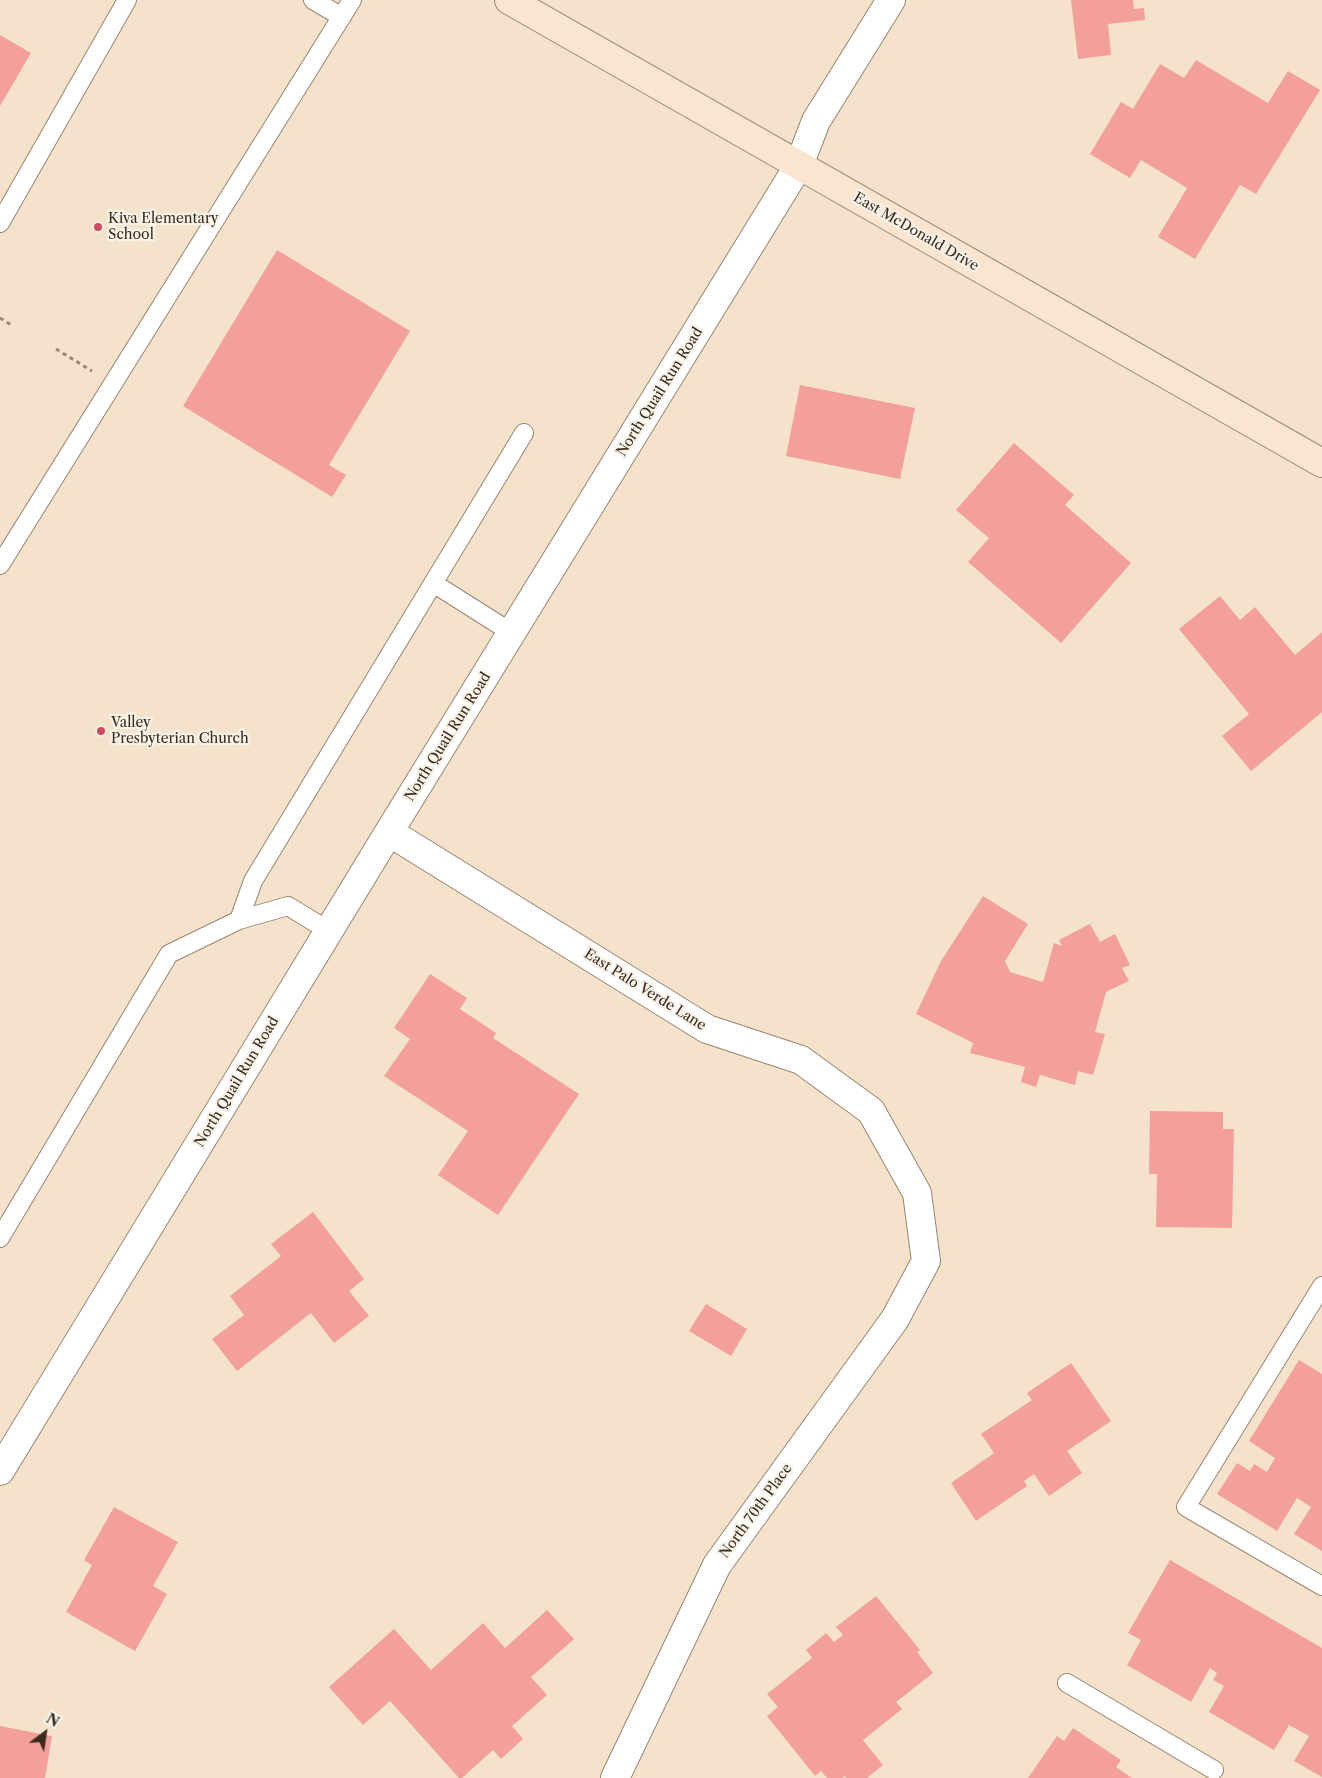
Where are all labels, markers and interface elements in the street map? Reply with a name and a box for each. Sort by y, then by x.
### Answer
street label: East McDonald Drive [850,189,982,275]
place label: Kiva Elementary School [108,211,219,243]
marker: Kiva Elementary School [92,221,104,233]
street label: North Quail Run Road [613,324,707,460]
street label: North Quail Run Road [401,669,495,805]
place label: Valley Presbyterian Church [111,715,249,748]
marker: Valley Presbyterian Church [95,725,107,737]
street label: East Palo Verde Lane [581,946,709,1034]
street label: North Quail Run Road [191,1014,283,1150]
street label: North 70th Place [716,1461,796,1561]
north arrow [20,1708,70,1758]
text: N [43,1709,63,1731]

